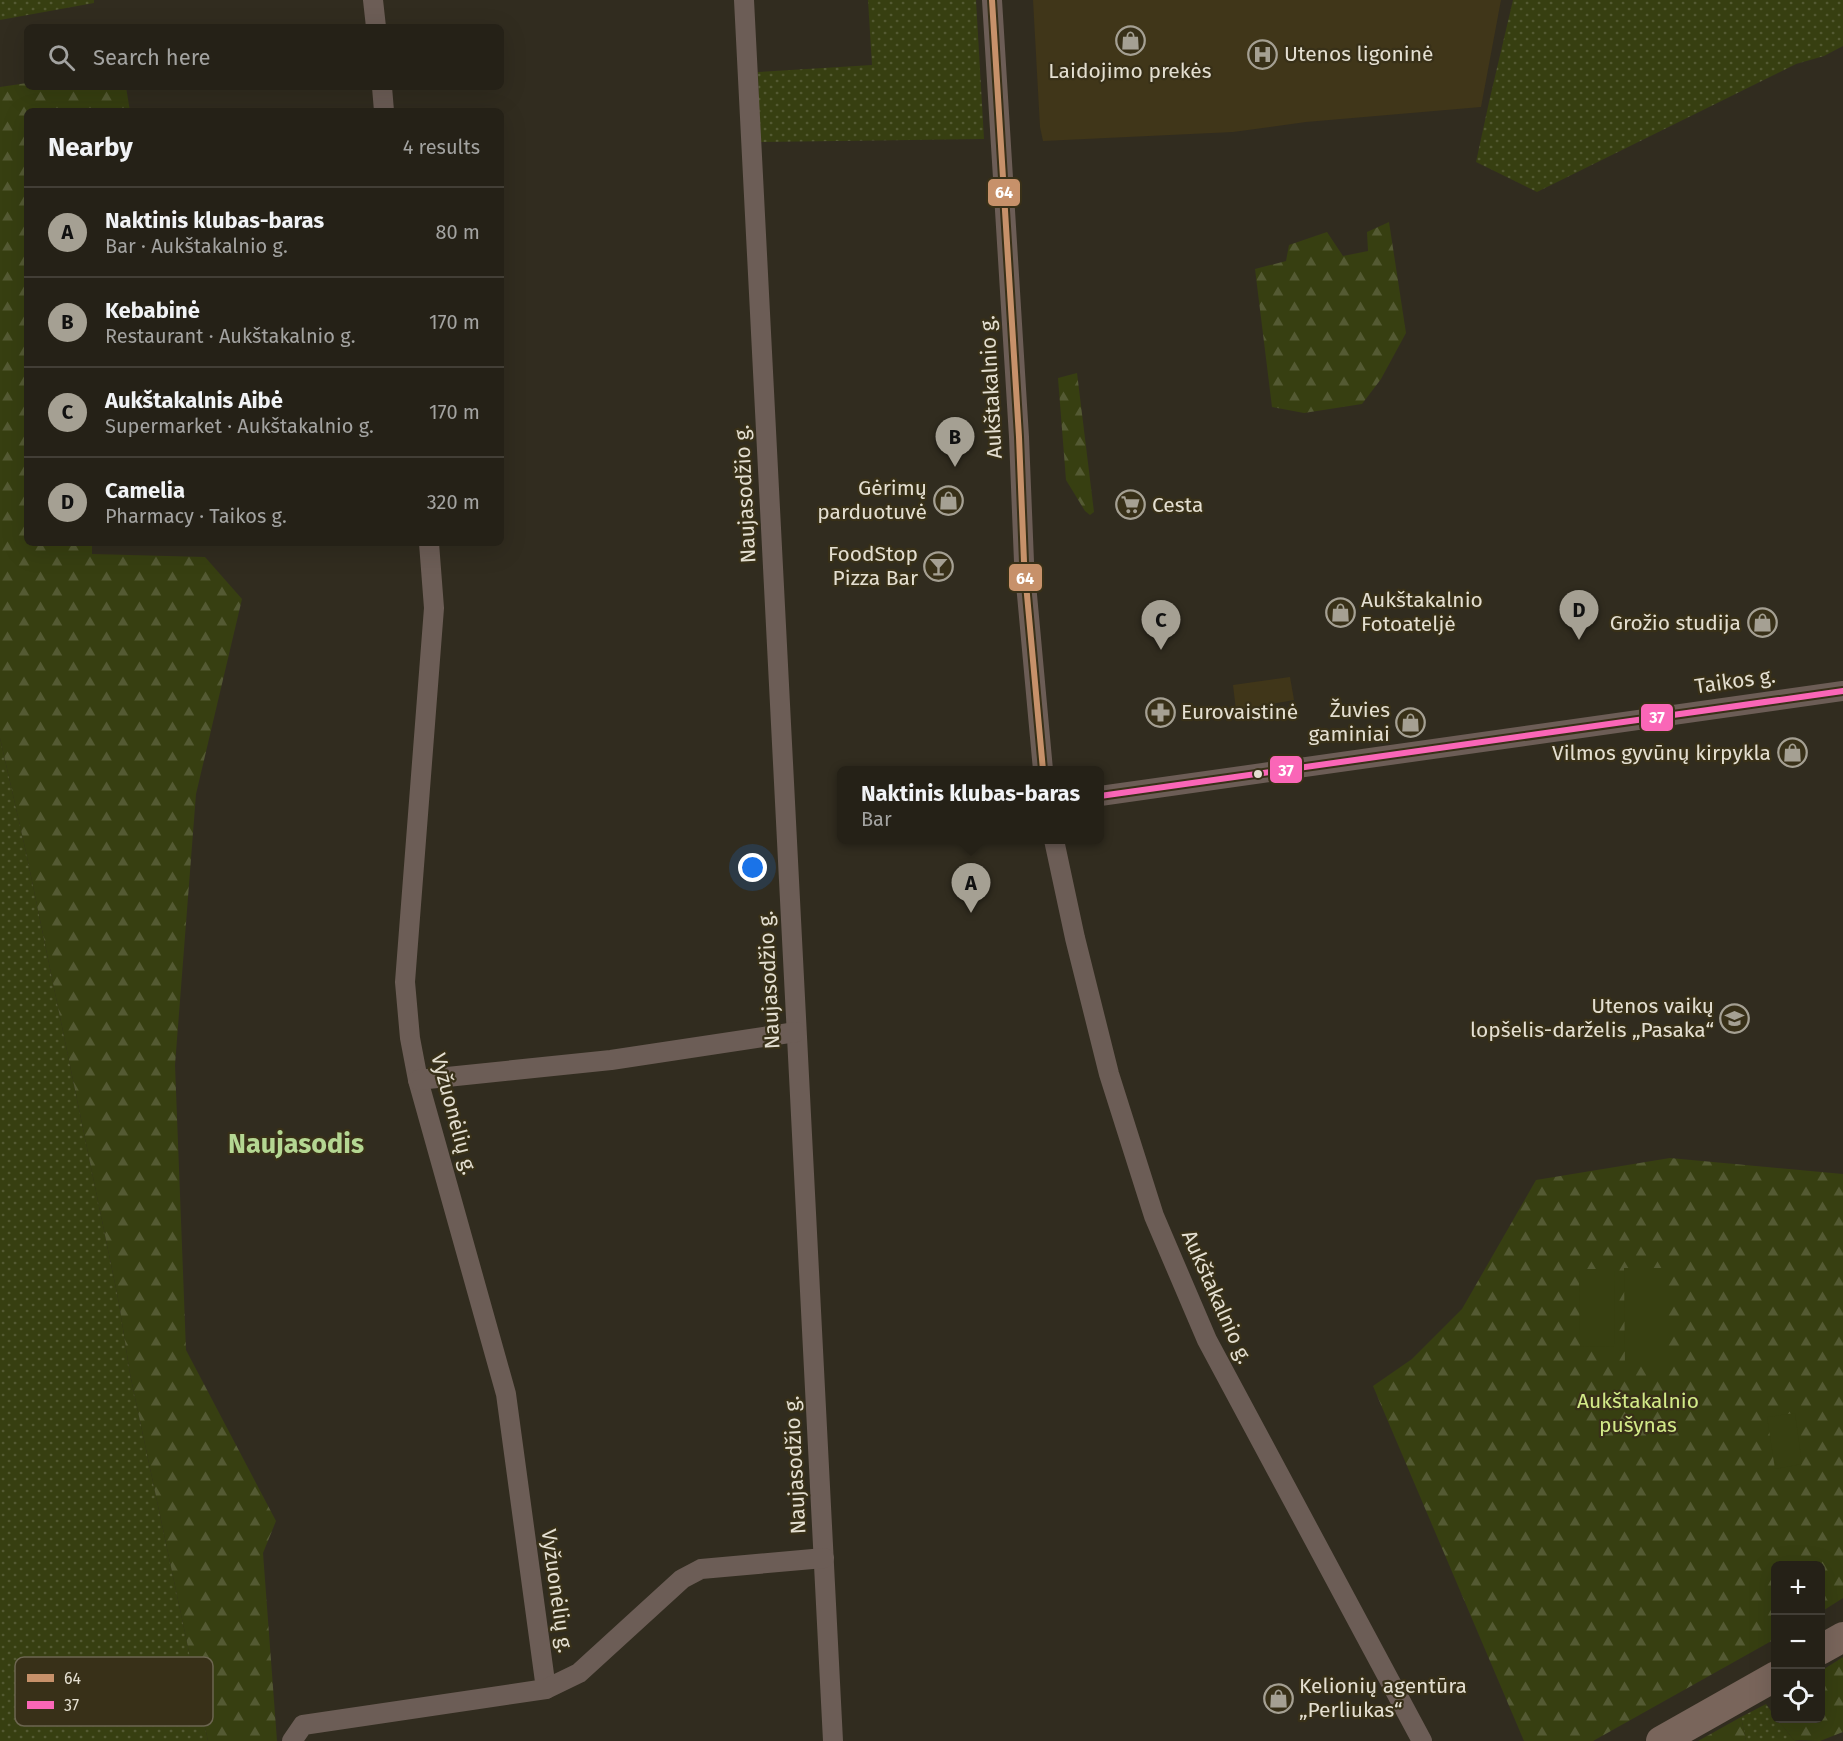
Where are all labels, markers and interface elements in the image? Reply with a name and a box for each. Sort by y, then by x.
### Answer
search box [24,24,504,90]
shop icon: Laidojimo prekės [1114,24,1146,56]
hospital icon: Utenos ligoninė [1247,38,1279,70]
icon: search [45,41,78,74]
place label: Utenos ligoninė [1284,41,1433,67]
text: Search here [93,44,211,71]
place label: Laidojimo prekės [1048,58,1212,84]
text: Nearby [48,132,133,163]
text: 4 results [403,135,480,159]
line badge: 64 [987,178,1021,207]
text: 64 [995,183,1013,202]
text: Naktinis klubas-baras [105,207,324,234]
text: A [62,220,73,244]
text: 80 m [435,220,480,244]
text: Bar · Aukštakalnio g. [105,234,288,258]
text: Kebabinė [105,297,200,324]
text: B [61,310,74,334]
text: 170 m [429,310,480,334]
street label: Aukštakalnio g. [974,315,1008,459]
text: Restaurant · Aukštakalnio g. [105,324,355,348]
text: Aukštakalnis Aibė [105,387,283,414]
text: C [62,400,73,424]
text: 170 m [429,400,480,424]
text: Supermarket · Aukštakalnio g. [105,414,374,438]
pin: B [936,418,974,467]
street label: Naujasodžio g. [728,424,762,564]
place label: Gėrimų parduotuvė [817,475,927,525]
text: Camelia [105,477,185,504]
shop icon: Gėrimų parduotuvė [932,484,964,516]
supermarket icon: Cesta [1115,489,1147,521]
text: D [61,490,74,514]
text: 320 m [427,490,480,514]
place label: Cesta [1152,492,1203,518]
text: Pharmacy · Taikos g. [105,504,287,528]
place label: FoodStop Pizza Bar [828,541,918,591]
bar icon: FoodStop Pizza Bar [923,550,955,582]
line badge: 64 [1008,563,1043,592]
text: 64 [1016,569,1034,588]
place label: Aukštakalnio Fotoateljė [1361,587,1483,637]
pin: D [1560,590,1598,640]
shop icon: Aukštakalnio Fotoateljė [1324,596,1356,628]
pin: C [1142,600,1180,650]
shop icon: Grožio studija [1746,607,1778,639]
place label: Grožio studija [1610,610,1741,636]
street label: Taikos g. [1693,662,1777,700]
pharmacy icon: Eurovaistinė [1144,696,1176,728]
place label: Žuvies gaminiai [1309,697,1390,747]
place label: Eurovaistinė [1181,699,1298,725]
line badge: 37 [1640,703,1674,732]
shop icon: Žuvies gaminiai [1395,706,1427,738]
text: 37 [1648,708,1665,727]
shop icon: Vilmos gyvūnų kirpykla [1776,737,1808,769]
place label: Vilmos gyvūnų kirpykla [1552,740,1771,766]
line badge: 37 [1269,755,1303,784]
text: 37 [1277,761,1294,780]
popup [837,766,1104,844]
unlabelled marker [1252,768,1264,780]
text: Naktinis klubas-baras [861,780,1080,807]
text: Bar [861,807,892,831]
your location [738,853,767,882]
pin: A [952,864,990,913]
street label: Naujasodžio g. [752,910,786,1050]
place label: Utenos vaikų lopšelis-darželis „Pasaka“ [1470,993,1714,1043]
school or university icon: Utenos vaikų lopšelis-darželis „Pasaka“ [1719,1002,1751,1034]
street label: Vyžuonėlių g. [425,1050,483,1178]
district label: Naujasodis [228,1128,364,1160]
street label: Aukštakalnio g. [1176,1226,1258,1368]
park label: Aukštakalnio pušynas [1577,1388,1699,1438]
street label: Naujasodžio g. [778,1395,812,1535]
street label: Vyžuonėlių g. [535,1527,579,1655]
map controls [1771,1561,1825,1723]
button: + [1771,1561,1825,1615]
button: − [1771,1615,1825,1669]
legend [15,1657,213,1726]
text: 64 [64,1669,82,1688]
button: locate [1771,1669,1825,1723]
place label: Kelionių agentūra „Perliukas“ [1299,1673,1467,1723]
shop icon: Kelionių agentūra „Perliukas“ [1262,1682,1294,1714]
text: 37 [64,1696,79,1715]

